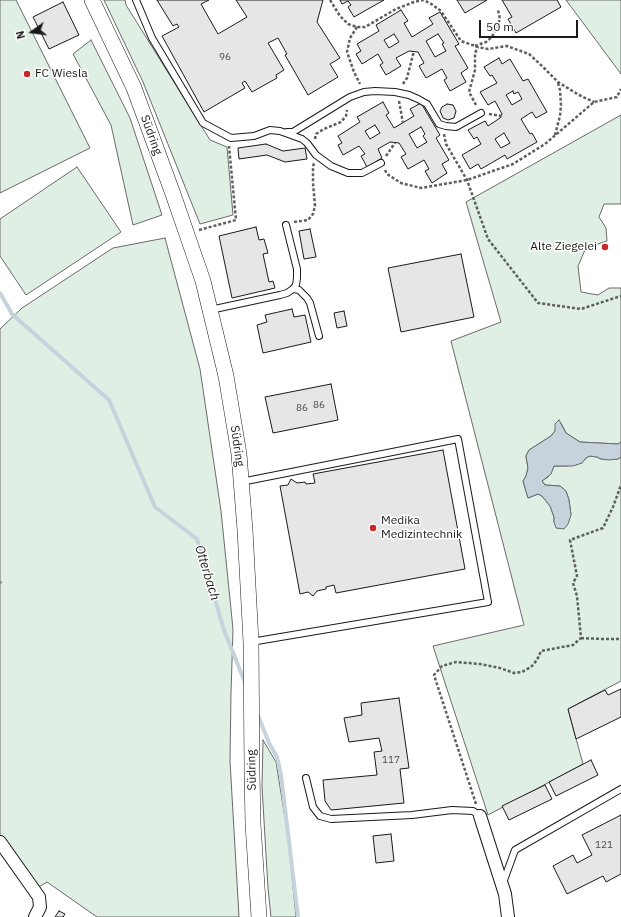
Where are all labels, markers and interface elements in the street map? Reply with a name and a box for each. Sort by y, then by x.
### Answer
north arrow [12,12,52,52]
scale bar [481,12,580,38]
text: 50 m [486,19,514,34]
text: N [13,29,28,40]
house number: 96 [219,51,231,63]
place label: FC Wiesla [35,67,88,81]
marker: FC Wiesla [22,69,32,79]
street label: Südring [137,113,165,157]
place label: Alte Ziegelei [530,240,597,254]
marker: Alte Ziegelei [600,242,610,252]
house number: 86 [313,399,325,411]
house number: 86 [296,402,308,414]
street label: Südring [227,425,247,467]
place label: Medika Medizintechnik [381,514,462,542]
marker: Medika Medizintechnik [368,523,378,533]
water label: Otterbach [191,543,223,603]
street label: Südring [244,749,260,791]
house number: 117 [382,754,400,766]
house number: 121 [595,839,613,851]

